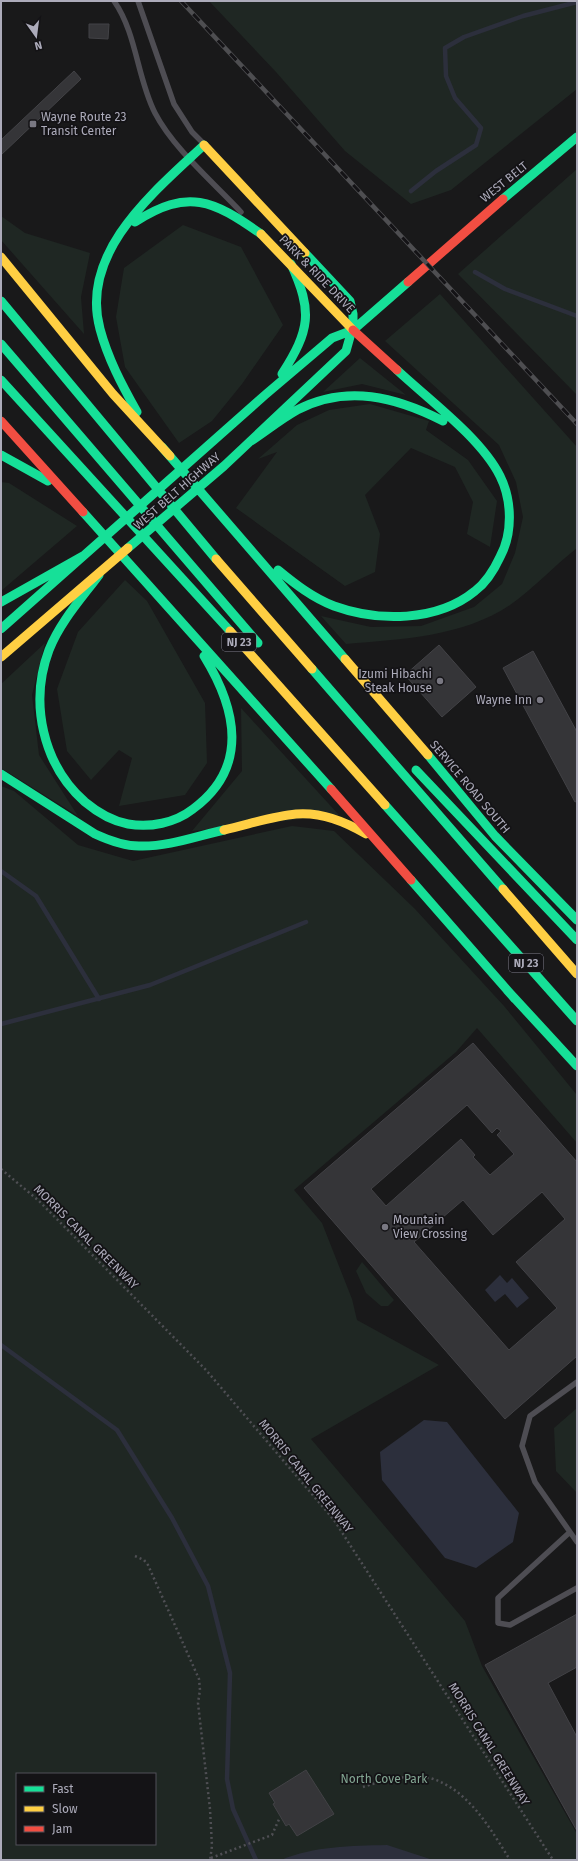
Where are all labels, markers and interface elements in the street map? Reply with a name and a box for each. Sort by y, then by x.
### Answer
north arrow [16,16,56,56]
text: N [33,38,43,52]
place label: Wayne Route 23 Transit Center [41,110,126,138]
marker: Wayne Route 23 Transit Center [28,119,38,129]
street label: WEST BELT [478,158,531,205]
street label: PARK & RIDE DRIVE [276,232,358,316]
street label: WEST BELT HIGHWAY [131,449,223,532]
road number: NJ 23 [222,633,256,651]
place label: Izumi Hibachi Steak House [358,667,432,695]
marker: Izumi Hibachi Steak House [435,676,445,686]
place label: Wayne Inn [476,693,532,707]
marker: Wayne Inn [535,695,545,705]
street label: SERVICE ROAD SOUTH [427,738,513,836]
road number: NJ 23 [509,954,543,972]
street label: MORRIS CANAL GREENWAY [31,1182,141,1292]
place label: Mountain View Crossing [393,1213,468,1241]
marker: Mountain View Crossing [380,1222,390,1232]
street label: MORRIS CANAL GREENWAY [256,1416,356,1536]
street label: MORRIS CANAL GREENWAY [445,1680,533,1808]
park label: North Cove Park [340,1772,428,1786]
legend [16,1773,156,1845]
text: Fast [52,1782,74,1796]
text: Slow [52,1802,78,1816]
text: Jam [52,1822,72,1836]

